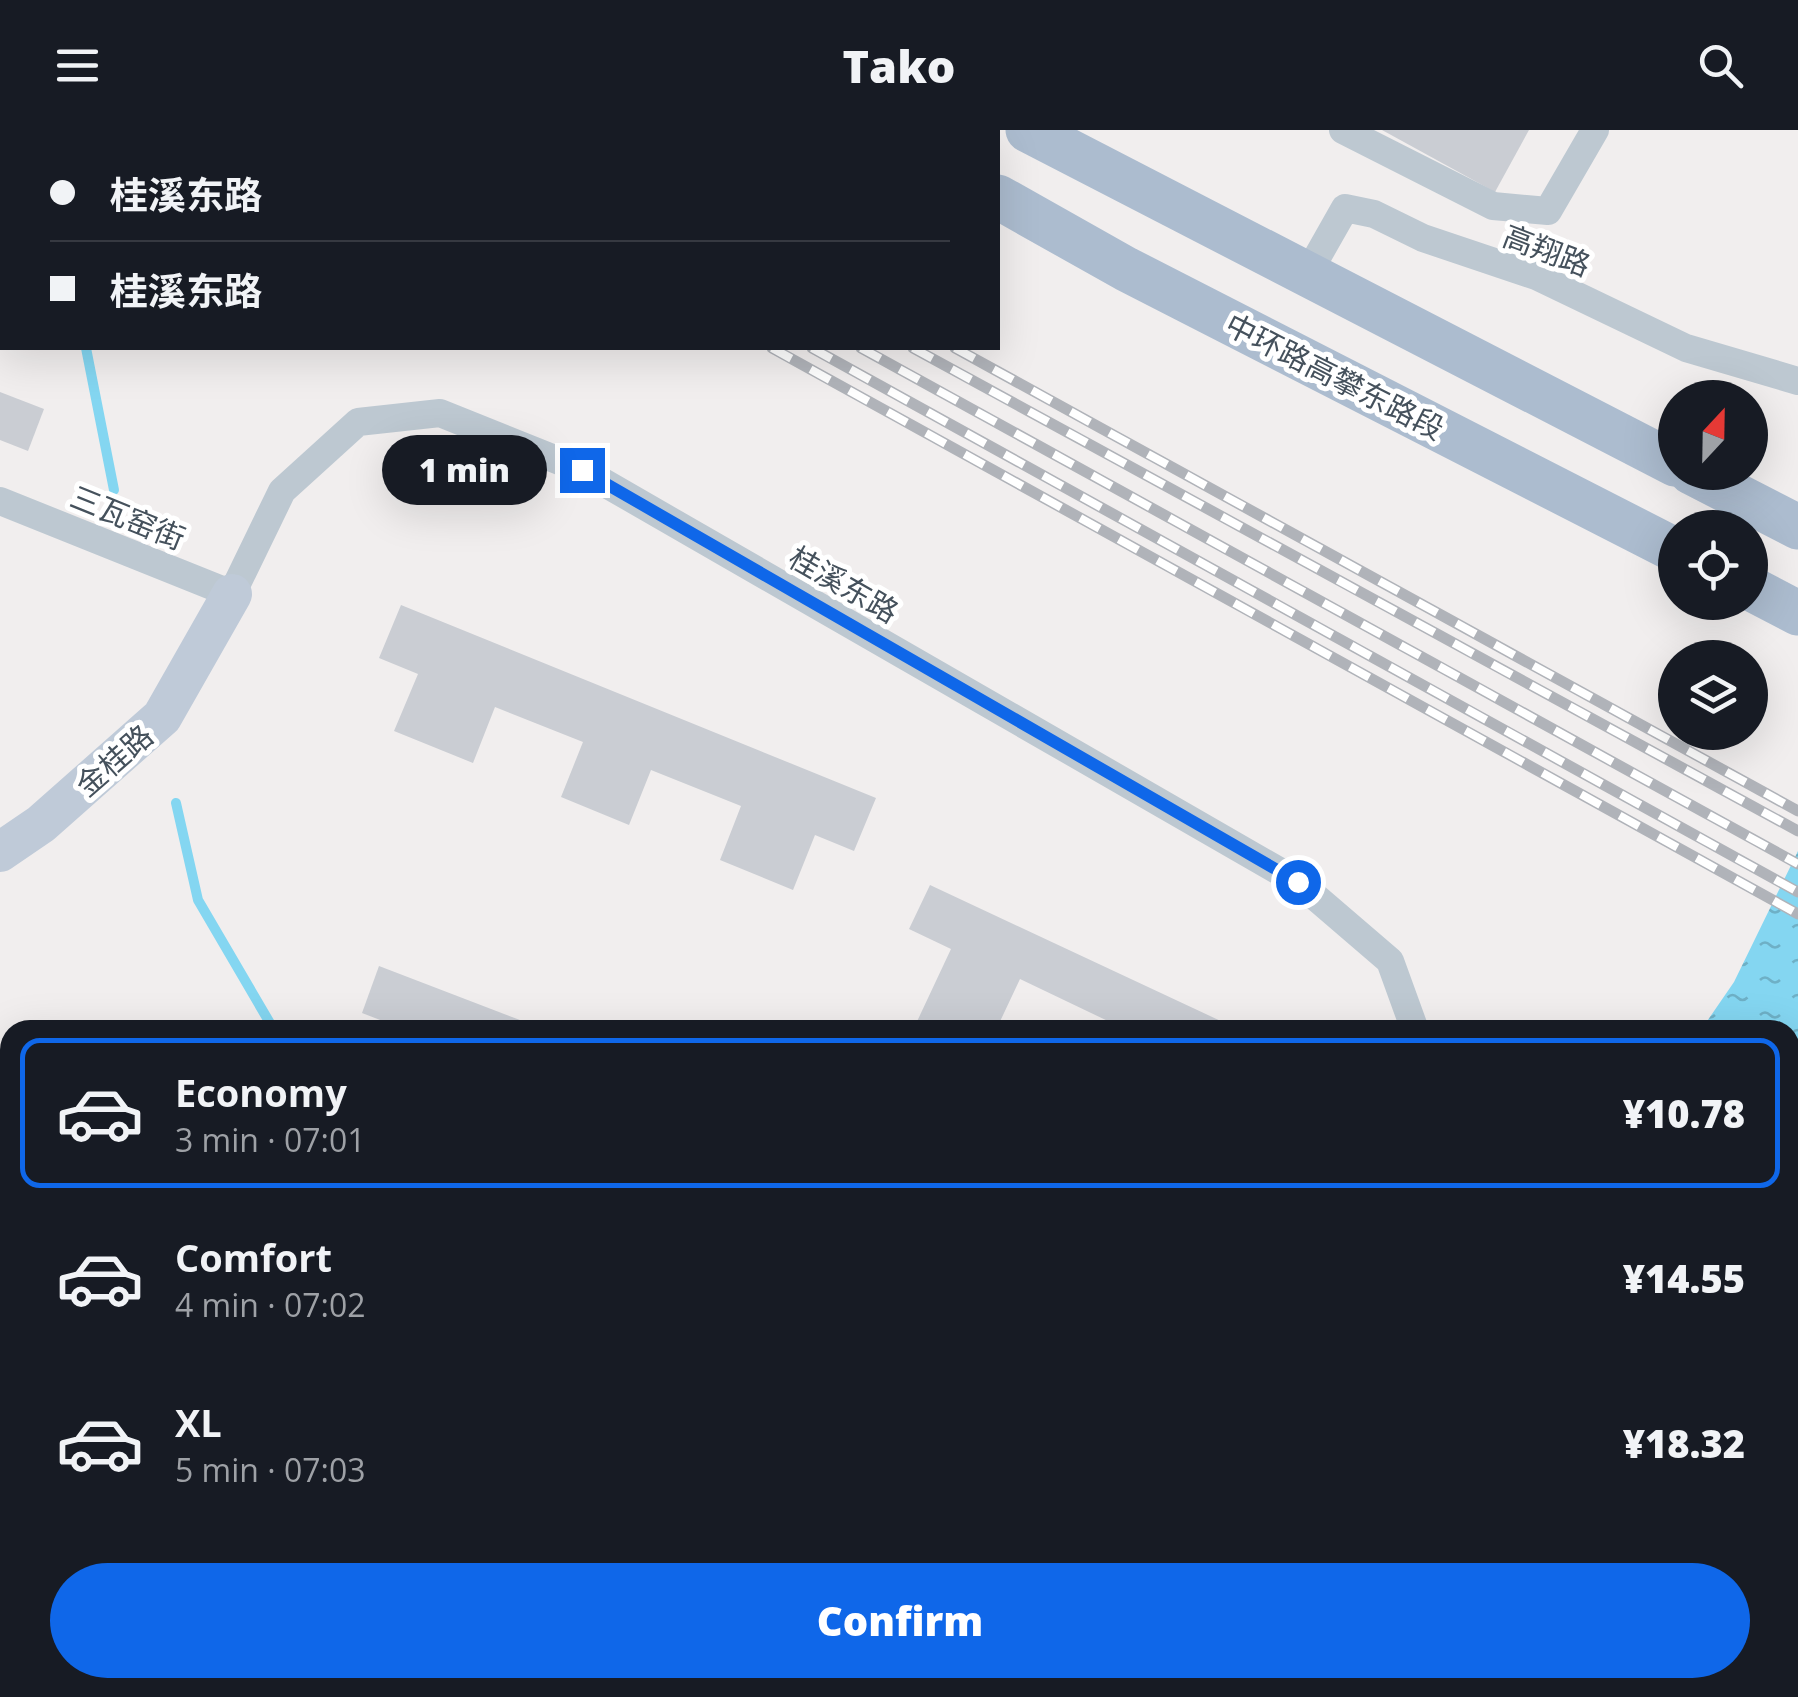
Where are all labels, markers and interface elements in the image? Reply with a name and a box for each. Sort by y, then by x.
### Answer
text: Tako [843,35,955,96]
icon: menu [50,38,105,93]
icon: search [1693,38,1748,93]
text: 桂溪东路 [110,168,262,220]
street label: 高翔路 [1498,215,1596,285]
text: 桂溪东路 [110,264,262,316]
street label: 中环路高攀东路段 [1219,303,1451,449]
north arrow [1658,380,1768,490]
map controls [1658,380,1768,750]
callout: 1 min [382,435,547,505]
text: 1 min [419,448,510,491]
route end [560,448,605,493]
street label: 三瓦窑街 [65,476,191,558]
button: locate [1658,510,1768,620]
street label: 桂溪东路 [782,536,906,632]
button: layers [1658,640,1768,750]
street label: 金桂路 [67,715,161,805]
route start [1276,860,1321,905]
text: Economy [175,1066,347,1118]
icon: car [55,1068,145,1158]
text: ¥10.78 [1623,1087,1745,1139]
text: 3 min · 07:01 [175,1118,366,1161]
text: Comfort [175,1231,332,1283]
icon: car [55,1233,145,1323]
text: ¥14.55 [1623,1252,1745,1304]
text: 4 min · 07:02 [175,1283,366,1326]
text: XL [175,1396,222,1448]
icon: car [55,1398,145,1488]
text: ¥18.32 [1623,1417,1745,1469]
text: 5 min · 07:03 [175,1448,366,1491]
button: Confirm [50,1563,1750,1678]

